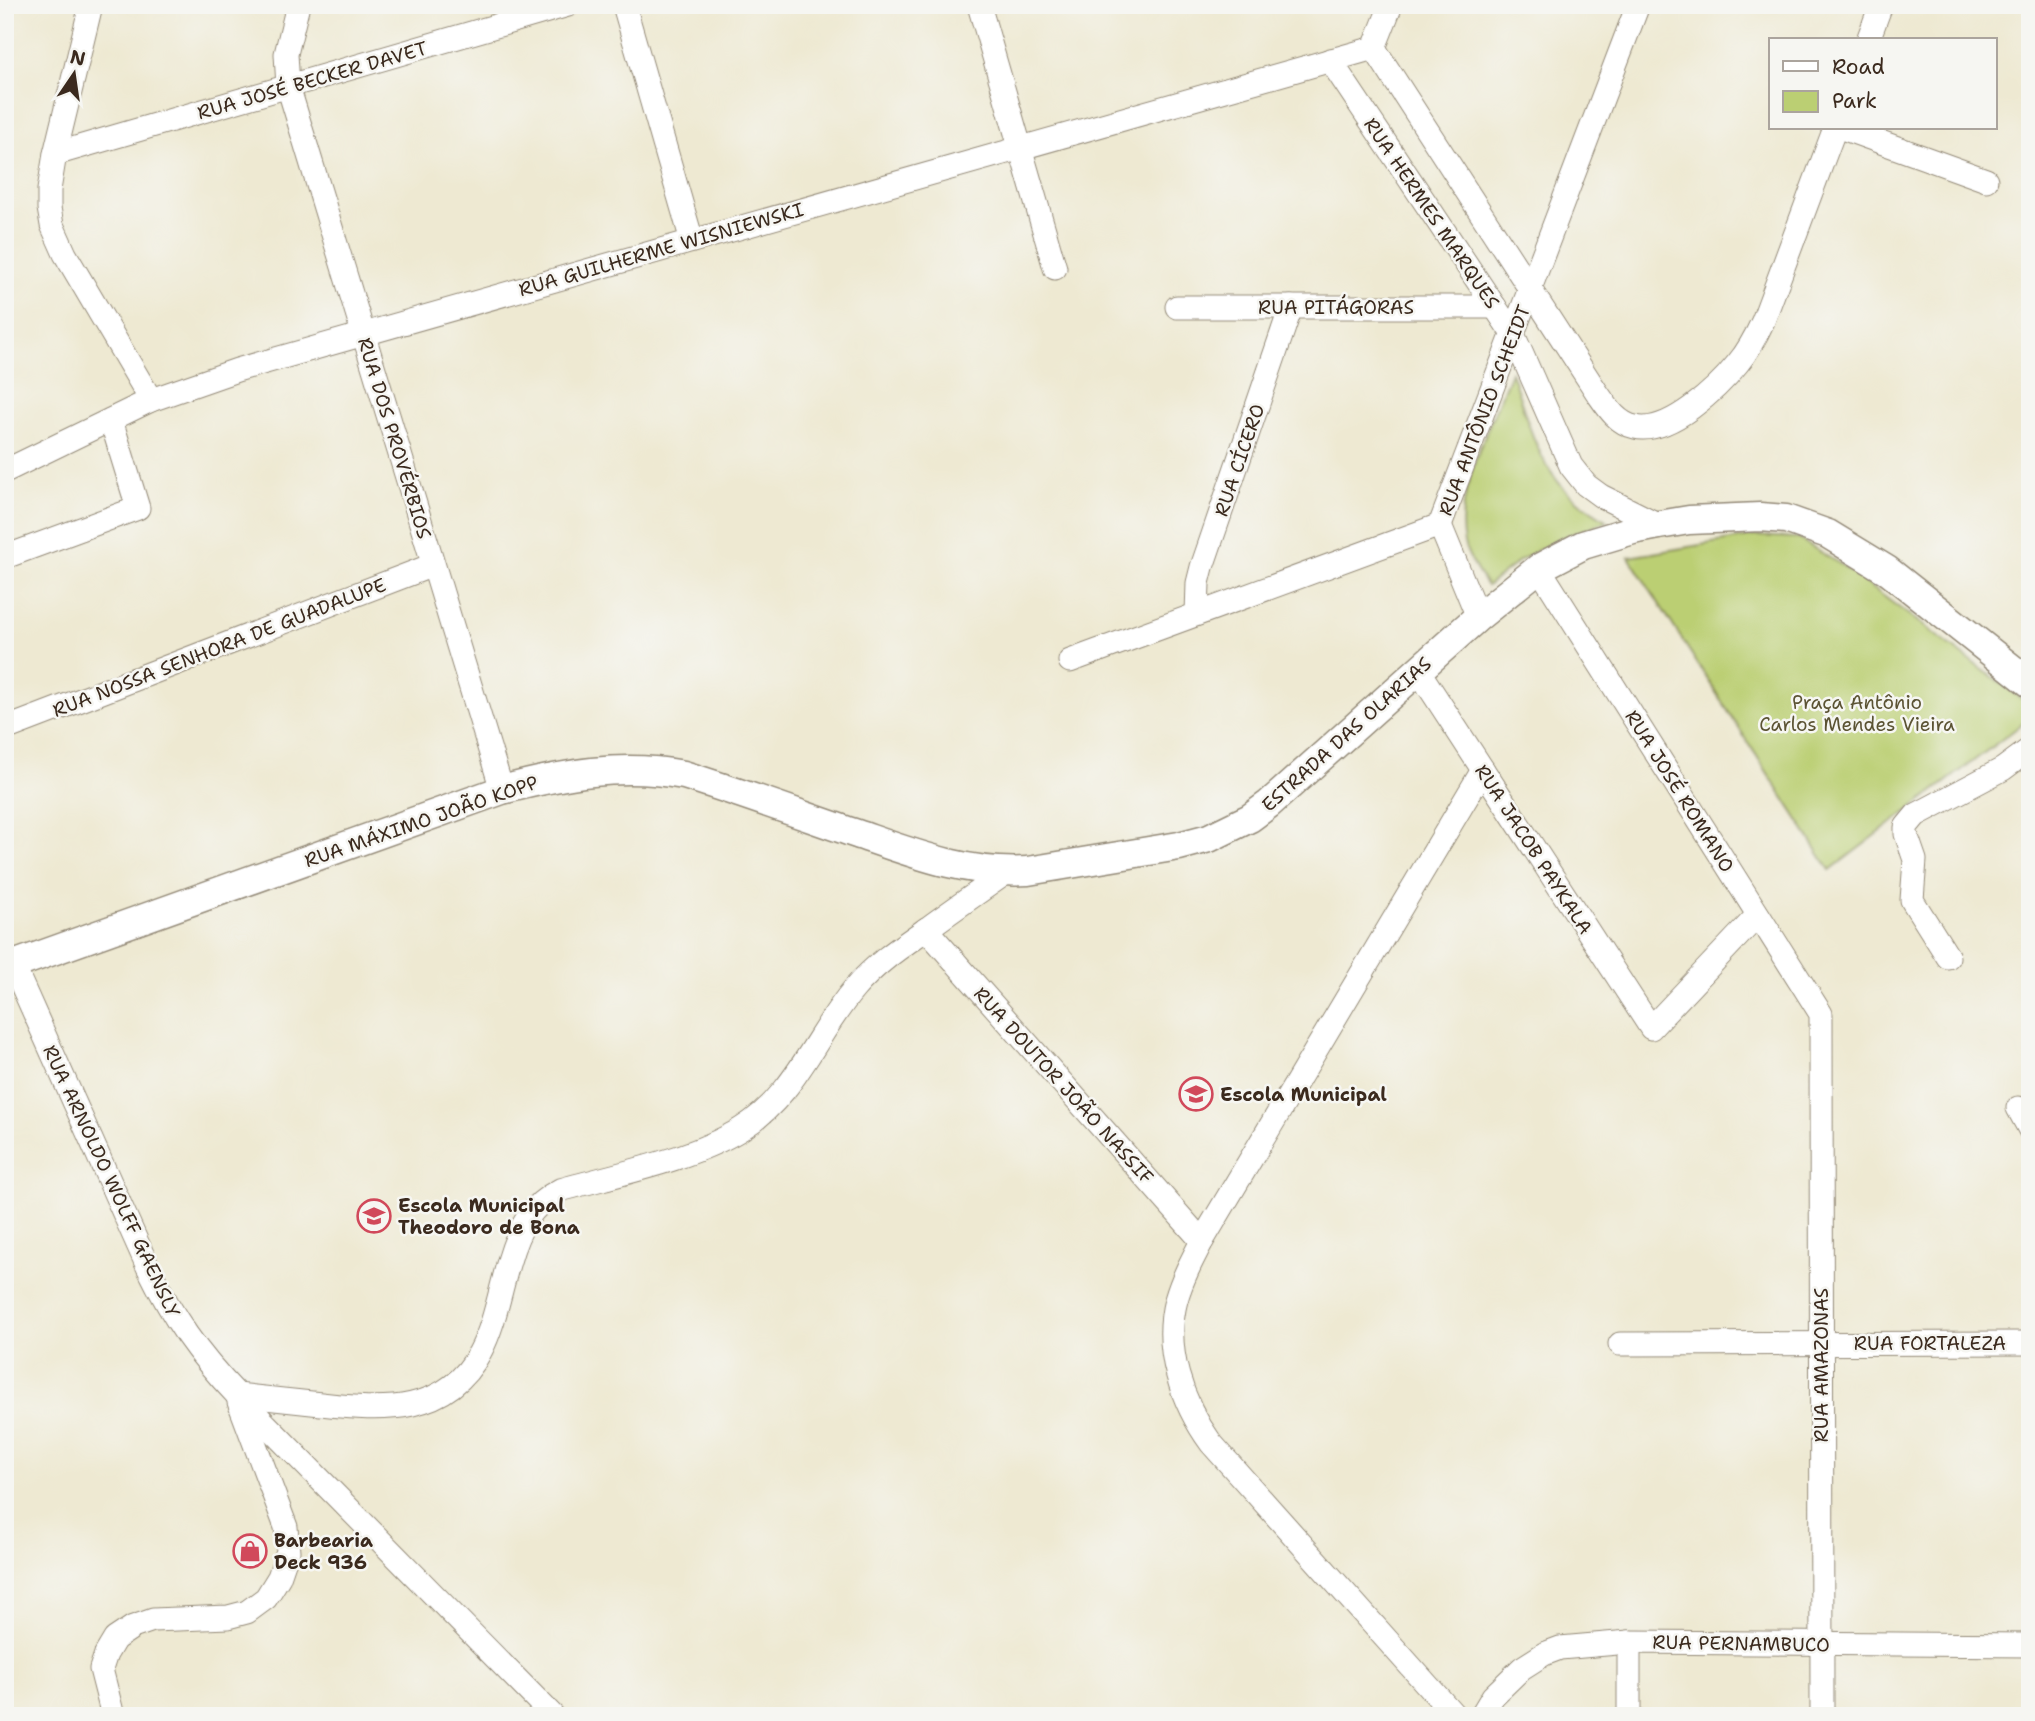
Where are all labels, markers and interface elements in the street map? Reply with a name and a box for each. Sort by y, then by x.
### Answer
street label: RUA JOSÉ BECKER DAVET [194,35,430,125]
north arrow [38,38,108,108]
legend [1769,38,1996,130]
text: N [68,44,88,72]
text: Road [1832,53,1885,81]
text: Park [1832,87,1877,115]
street label: RUA HERMES MARQUES [1358,113,1505,314]
street label: RUA GUILHERME WISNIEWSKI [516,197,807,302]
street label: RUA PITÁGORAS [1258,294,1414,320]
street label: RUA ANTÔNIO SCHEIDT [1432,301,1536,519]
street label: RUA DOS PROVÉRBIOS [352,334,438,542]
street label: RUA CÍCERO [1208,400,1270,520]
street label: RUA NOSSA SENHORA DE GUADALUPE [49,572,389,723]
street label: ESTRADA DAS OLARIAS [1256,651,1436,817]
park label: Praça Antônio Carlos Mendes Vieira [1759,690,1955,737]
street label: RUA JOSÉ ROMANO [1620,705,1740,877]
street label: RUA JACOB PAYKALA [1469,760,1598,939]
street label: RUA MÁXIMO JOÃO KOPP [301,769,541,873]
street label: RUA DOUTOR JOÃO NASSIF [968,981,1160,1189]
street label: RUA ARNOLDO WOLFF GAENSLY [37,1041,186,1322]
school or university icon: Escola Municipal [1177,1075,1215,1113]
place label: Escola Municipal [1220,1082,1387,1107]
place label: Escola Municipal Theodoro de Bona [398,1193,580,1240]
school or university icon: Escola Municipal Theodoro de Bona [355,1197,393,1235]
street label: RUA AMAZONAS [1809,1288,1834,1442]
street label: RUA FORTALEZA [1854,1331,2006,1356]
place label: Barbearia Deck 936 [274,1528,373,1575]
shop icon: Barbearia Deck 936 [231,1532,269,1570]
street label: RUA PERNAMBUCO [1652,1629,1830,1658]

